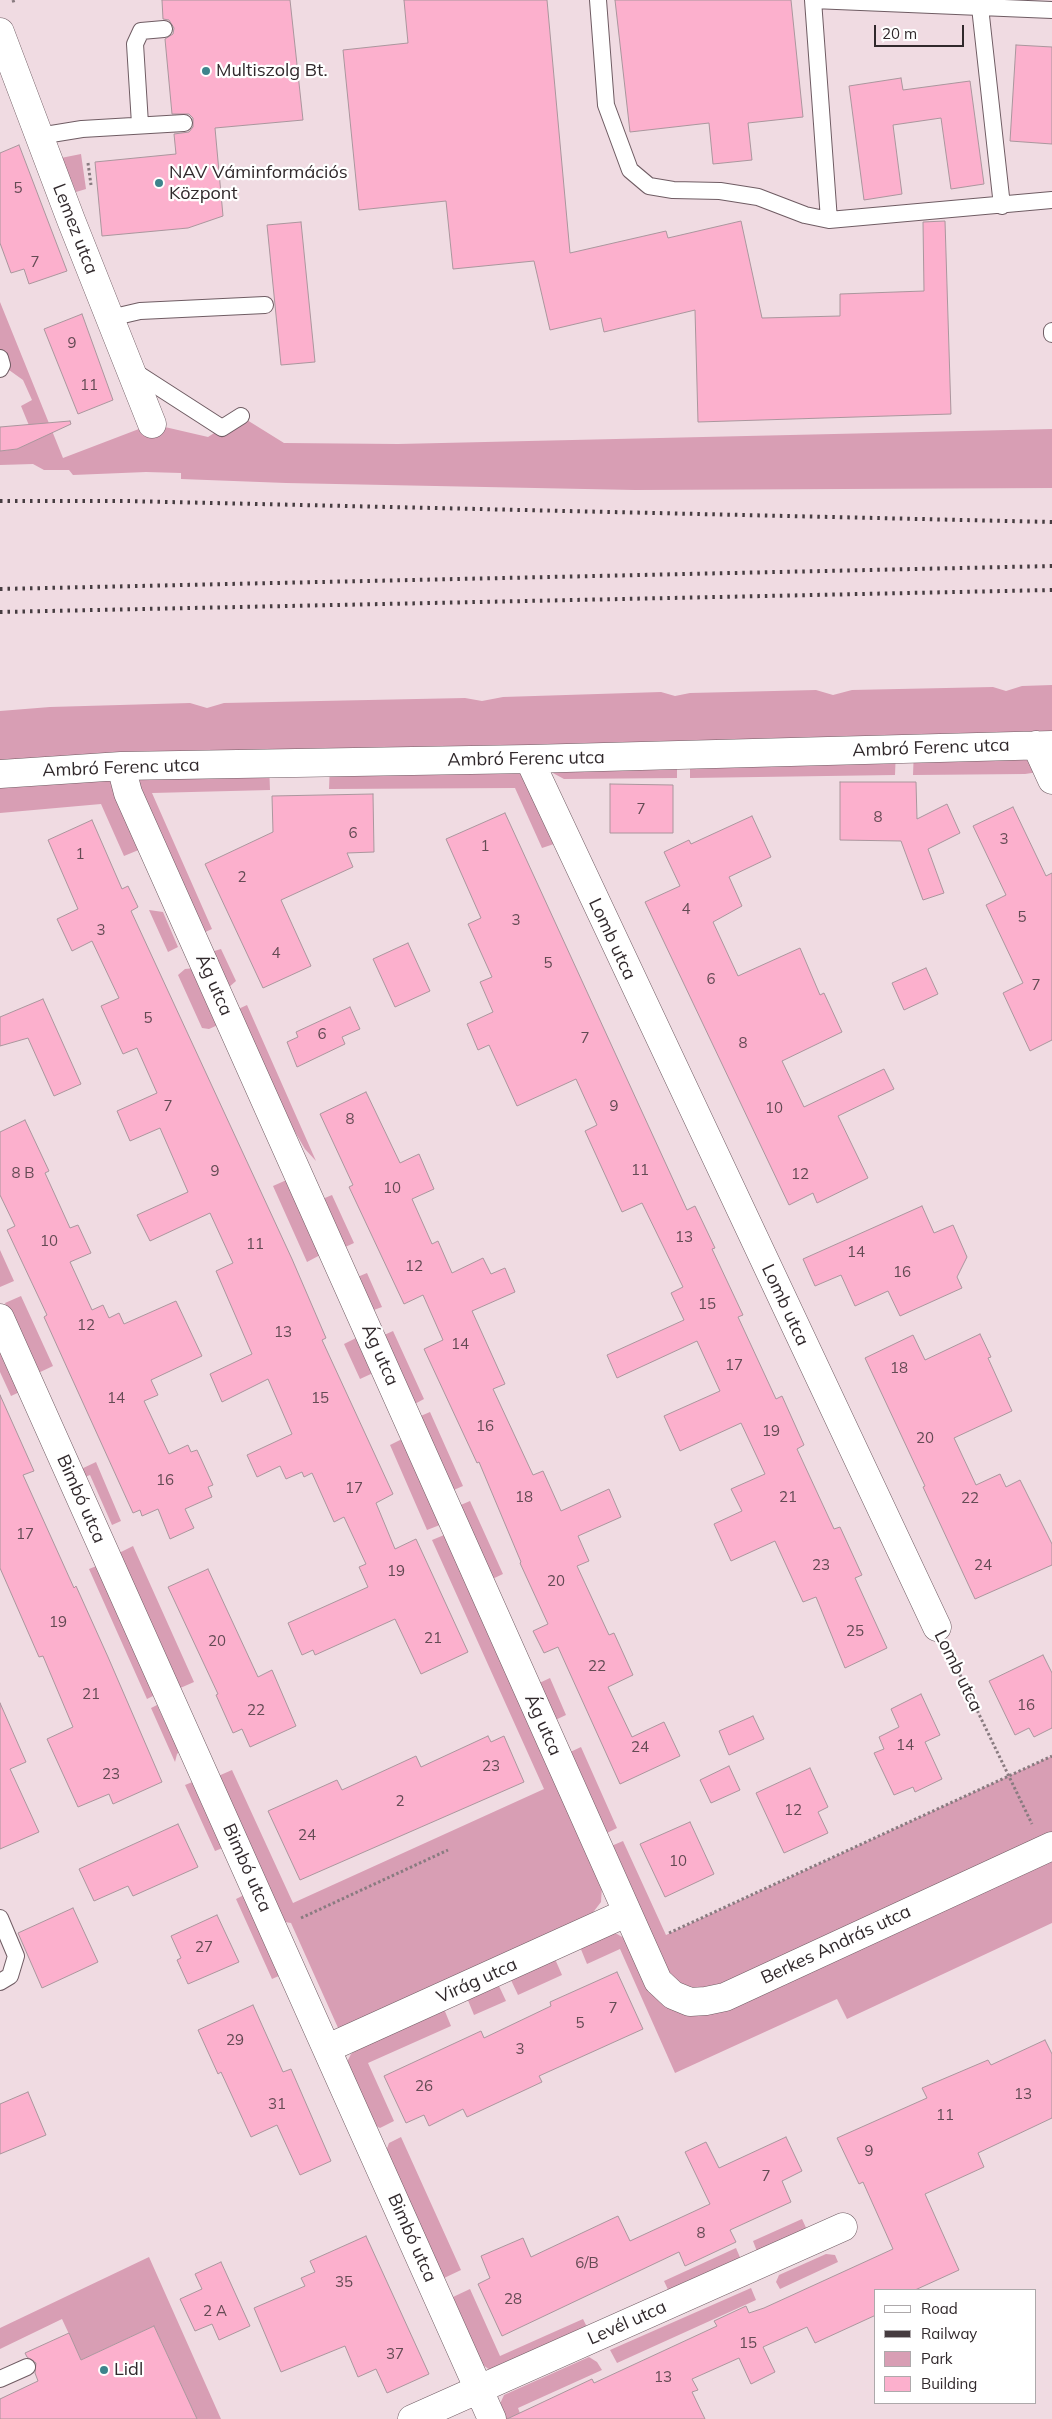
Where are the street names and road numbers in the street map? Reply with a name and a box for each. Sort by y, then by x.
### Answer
street label: Lemez utca [48,181,102,277]
street label: Ambró Ferenc utca [852,734,1010,762]
street label: Ambró Ferenc utca [447,747,605,771]
street label: Ambró Ferenc utca [42,754,200,782]
street label: Lomb utca [584,895,640,983]
street label: Ág utca [191,951,237,1019]
street label: Lomb utca [757,1261,813,1349]
street label: Ág utca [357,1321,403,1389]
street label: Bimbó utca [52,1452,110,1546]
street label: Lomb utca [929,1627,987,1715]
street label: Ág utca [520,1691,566,1759]
street label: Bimbó utca [218,1821,276,1915]
street label: Berkes András utca [758,1901,914,1989]
street label: Virág utca [433,1954,521,2008]
street label: Bimbó utca [383,2191,441,2285]
street label: Levél utca [584,2296,670,2350]

